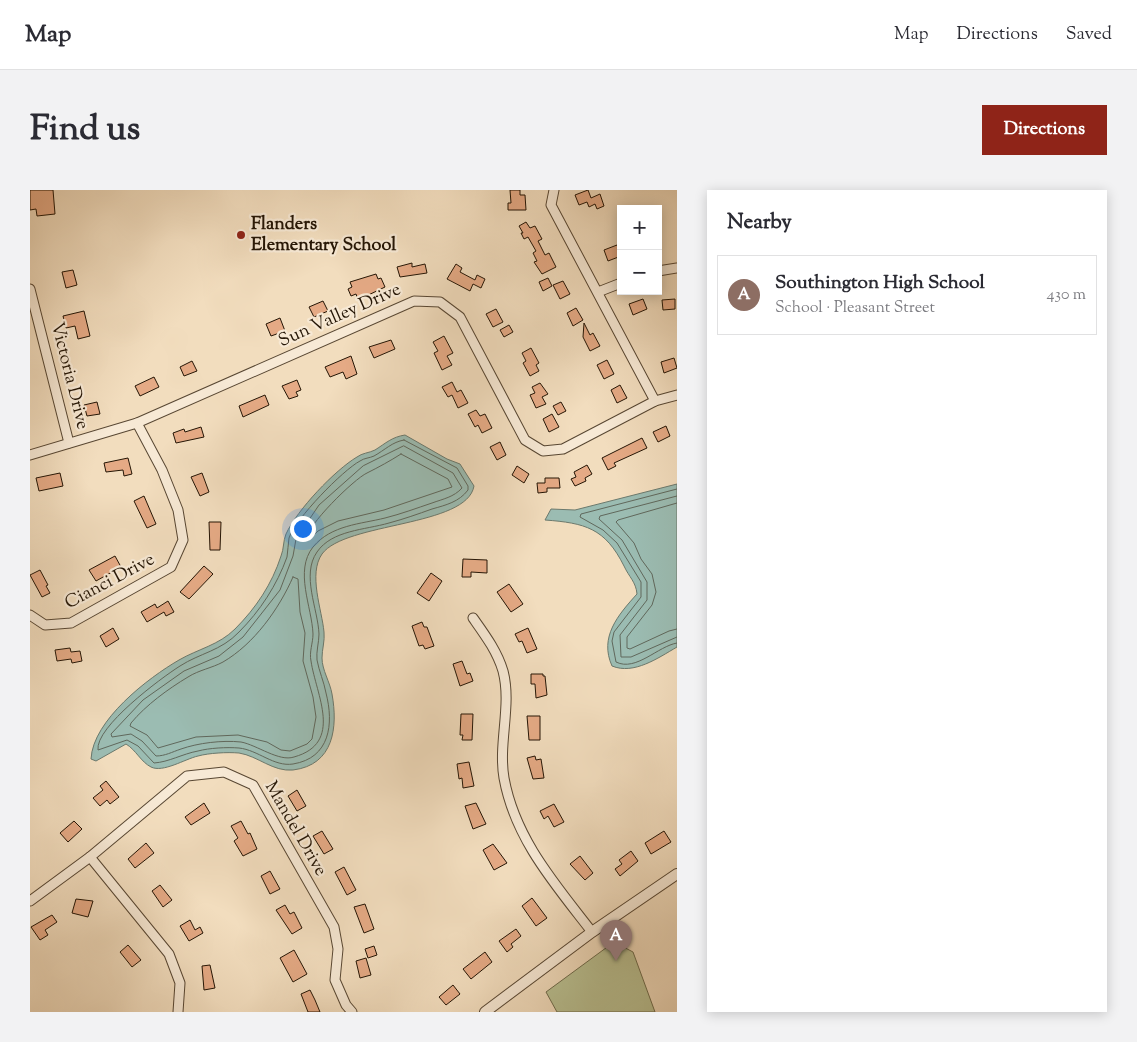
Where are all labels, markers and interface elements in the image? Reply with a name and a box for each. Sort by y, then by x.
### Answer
text: Map [25,18,71,52]
text: Map [894,22,929,48]
text: Directions [957,22,1038,48]
text: Saved [1066,22,1112,48]
text: Find us [30,105,140,156]
button: Directions [982,105,1107,155]
map controls [617,205,662,295]
button: + [617,205,662,250]
text: Nearby [727,208,792,238]
place label: Flanders Elementary School [251,212,397,259]
marker: Flanders Elementary School [235,229,247,241]
button: − [617,250,662,295]
text: Southington High School [775,270,985,297]
street label: Sun Valley Drive [275,277,405,355]
text: A [738,284,751,307]
text: 430 m [1047,284,1086,307]
text: School · Pleasant Street [775,297,935,320]
street label: Victoria Drive [43,320,95,432]
your location [290,516,316,542]
street label: Cianci Drive [60,547,160,617]
street label: Mandel Drive [257,777,333,881]
pin: A [600,920,632,961]

